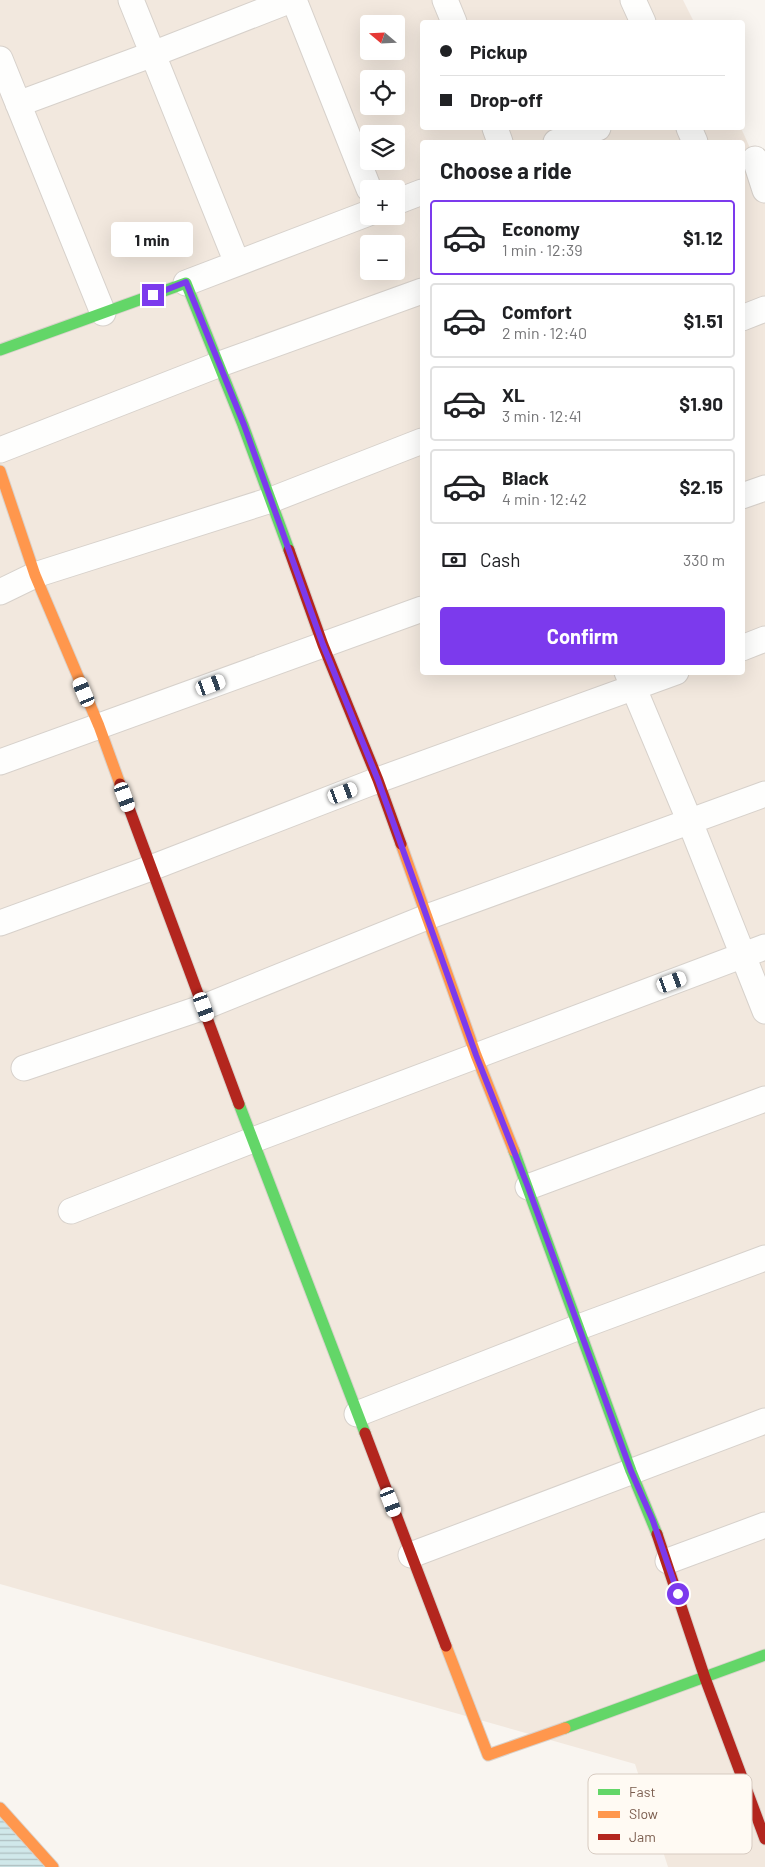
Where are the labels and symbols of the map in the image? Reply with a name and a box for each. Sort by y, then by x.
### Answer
north arrow [360,15,405,60]
callout: 1 min [112,222,194,258]
route end [142,284,164,306]
car [194,673,227,697]
car [71,675,96,709]
car [112,780,137,814]
car [326,781,359,805]
car [655,970,688,994]
car [191,990,216,1024]
car [378,1485,403,1519]
route start [667,1583,689,1605]
legend [588,1774,752,1854]
text: Fast [629,1783,655,1800]
text: Slow [629,1805,658,1822]
text: Jam [629,1828,656,1845]

